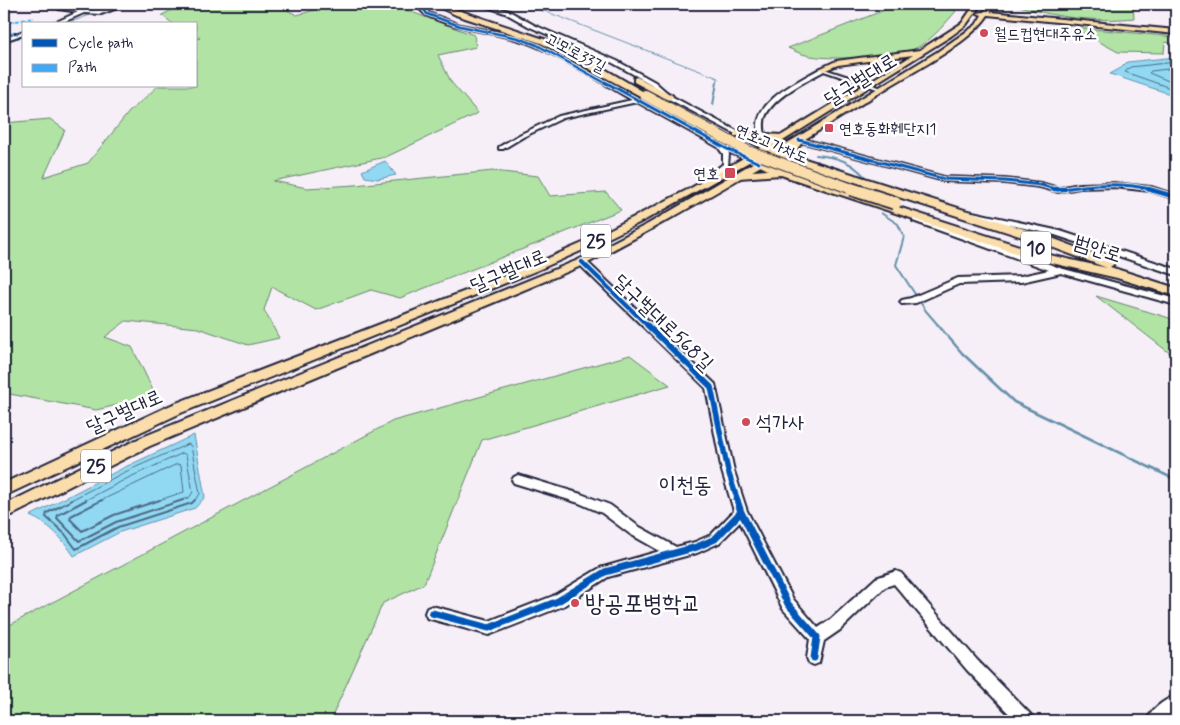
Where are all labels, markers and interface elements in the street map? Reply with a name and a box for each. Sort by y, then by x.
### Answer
legend [22,22,198,88]
place label: 월드컵현대주유소 [994,24,1097,45]
marker: 월드컵현대주유소 [978,27,990,39]
street label: 고모로33길 [541,29,609,78]
text: Cycle path [68,34,133,54]
street label: 달구벌대로 [820,48,902,113]
text: Path [68,58,97,78]
place label: 연호동화훼단지1 [839,119,936,140]
street label: 연호고가차도 [732,120,811,169]
marker: 연호동화훼단지1 [823,122,835,134]
place label: 연호 [693,164,719,185]
marker: 연호 [723,166,737,180]
road number: 25 [581,225,611,258]
street label: 범안로 [1070,229,1125,270]
road number: 10 [1021,232,1051,264]
street label: 달구벌대로 [466,243,551,300]
street label: 달구벌대로568길 [607,269,719,378]
street label: 달구벌대로 [82,384,167,441]
place label: 석가사 [756,410,804,437]
marker: 석가사 [740,416,752,428]
road number: 25 [81,450,111,482]
district label: 이천동 [658,472,712,500]
place label: 방공포병학교 [585,589,701,620]
marker: 방공포병학교 [569,597,581,609]

